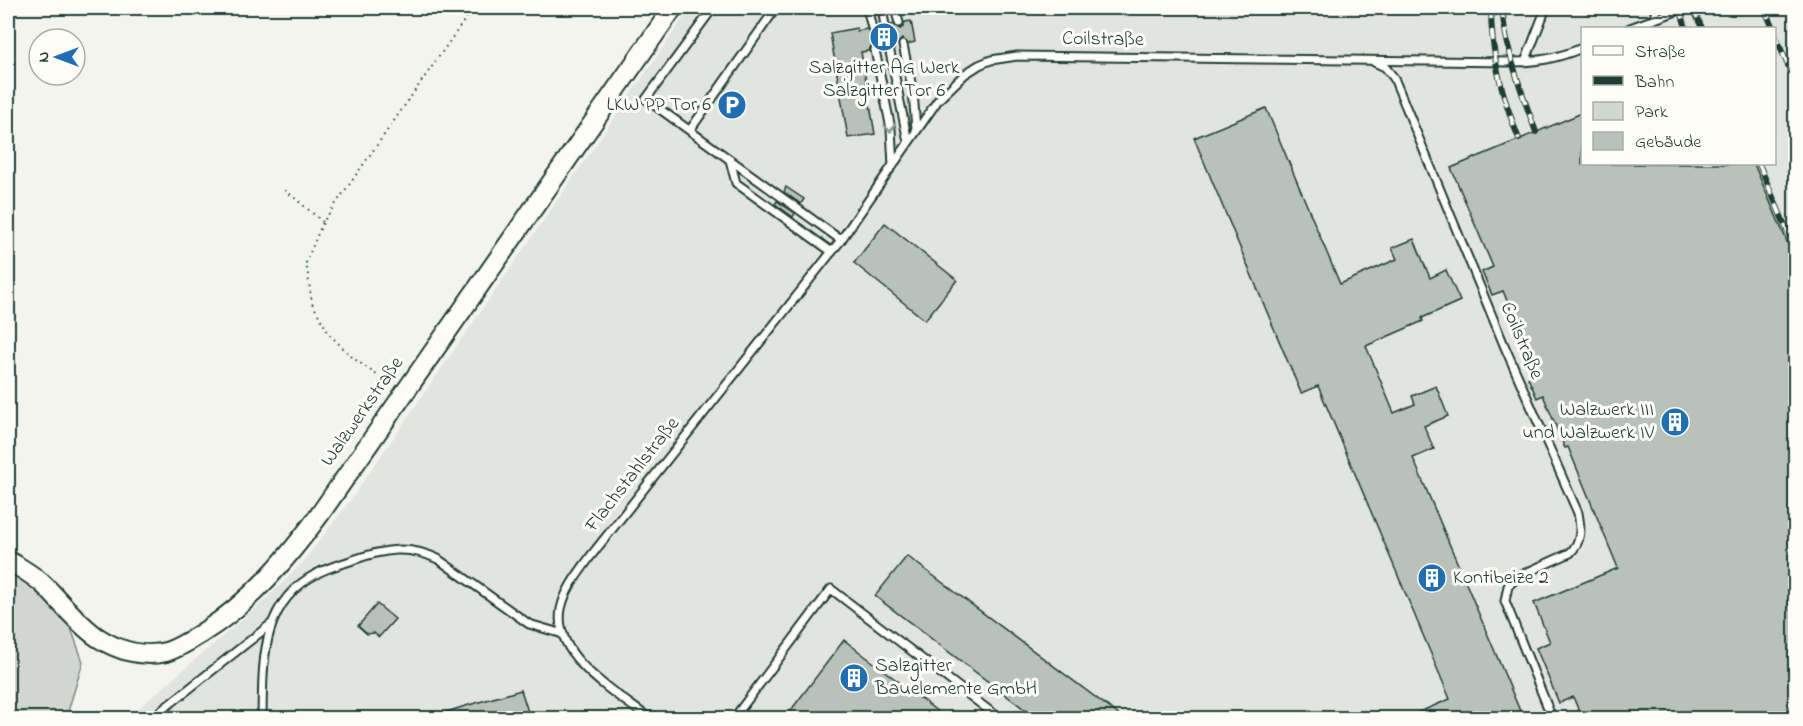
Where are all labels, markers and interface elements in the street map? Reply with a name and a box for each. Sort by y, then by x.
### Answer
building icon: Salzgitter AG Werk Salzgitter Tor 6 [868,21,900,53]
street label: Coilstraße [1062,25,1144,55]
north arrow [27,27,87,87]
legend [1581,27,1776,165]
text: Straße [1635,40,1686,66]
text: N [32,51,56,62]
place label: Salzgitter AG Werk Salzgitter Tor 6 [809,54,960,107]
text: Bahn [1634,70,1674,96]
parking icon: LKW PP Tor 6 [716,89,748,121]
place label: LKW PP Tor 6 [607,91,711,120]
text: Park [1635,100,1668,126]
one-way arrow [884,123,896,132]
text: Gebäude [1635,130,1702,156]
street label: Coilstraße [1492,298,1550,384]
street label: Walzwerkstraße [314,351,412,473]
place label: Walzwerk III und Walzwerk IV [1522,396,1655,448]
building icon: Walzwerk III und Walzwerk IV [1659,406,1691,438]
street label: Flachstahlstraße [578,411,687,540]
building icon: Kontibeize 2 [1416,562,1448,594]
place label: Kontibeize 2 [1453,564,1549,593]
place label: Salzgitter Bauelemente GmbH [874,652,1037,704]
building icon: Salzgitter Bauelemente GmbH [838,662,870,694]

